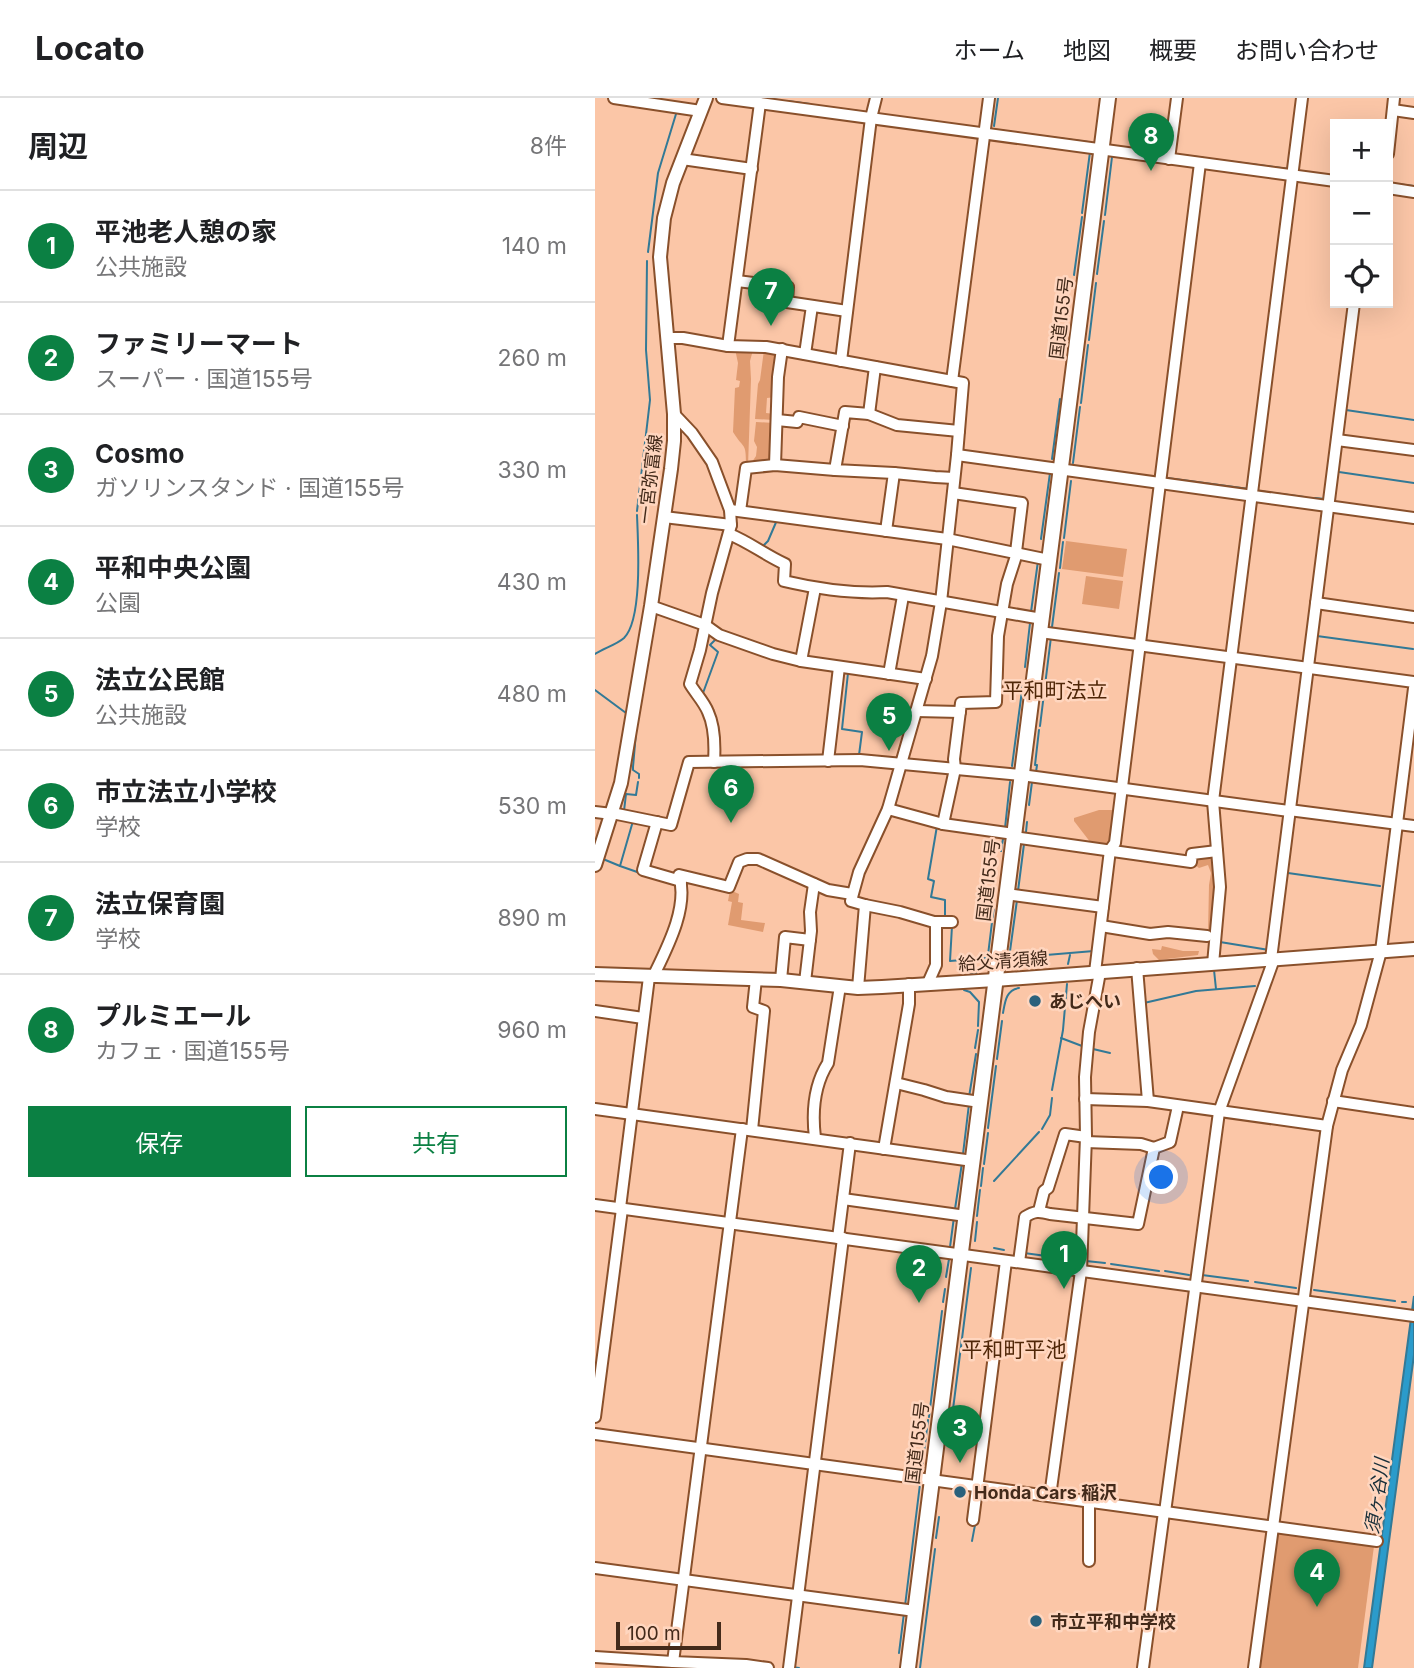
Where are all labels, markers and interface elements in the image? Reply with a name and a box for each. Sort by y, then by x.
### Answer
text: Locato [35,28,145,68]
text: ホーム [954,36,1025,65]
text: 地図 [1063,36,1111,65]
text: 概要 [1149,36,1197,65]
text: お問い合わせ [1235,36,1379,65]
pin: 8 [1128,113,1174,171]
map controls [1330,119,1393,308]
button: + [1330,119,1393,182]
text: 周辺 [28,128,88,164]
text: 8件 [530,132,567,160]
button: − [1330,182,1393,245]
text: 平池老人憩の家 [95,216,277,247]
text: 1 [46,232,56,260]
text: 140 m [502,232,567,260]
button: locate [1330,245,1393,308]
text: 公共施設 [95,253,187,281]
pin: 7 [748,268,794,326]
street label: 国道155号 [1046,275,1076,361]
text: ファミリーマート [95,328,303,359]
text: 2 [44,344,58,372]
text: 260 m [498,344,567,372]
text: スーパー · 国道155号 [95,365,313,393]
street label: 一宮弥富線 [634,433,666,525]
text: Cosmo [95,438,184,469]
text: 3 [44,456,58,484]
text: 330 m [497,456,567,484]
text: ガソリンスタンド · 国道155号 [95,474,404,502]
text: 平和中央公園 [95,552,251,583]
text: 4 [43,568,59,596]
text: 430 m [497,568,567,596]
text: 公園 [95,589,141,617]
text: 法立公民館 [95,664,225,695]
district label: 平和町法立 [1003,678,1108,703]
text: 5 [44,680,58,708]
text: 480 m [497,680,567,708]
pin: 5 [866,693,912,751]
text: 公共施設 [95,701,187,729]
pin: 6 [708,765,754,823]
text: 市立法立小学校 [95,776,277,807]
text: 6 [44,792,58,820]
text: 530 m [498,792,567,820]
text: 学校 [95,813,141,841]
street label: 国道155号 [973,837,1003,923]
text: 法立保育園 [95,888,225,919]
text: 7 [44,904,58,932]
text: 890 m [497,904,567,932]
text: 学校 [95,925,141,953]
street label: 給父清須線 [957,947,1049,975]
place label: あじへい [1049,991,1121,1012]
marker: あじへい [1027,993,1043,1009]
text: プルミエール [95,1000,251,1031]
text: 8 [44,1016,58,1044]
text: 960 m [497,1016,567,1044]
text: カフェ · 国道155号 [95,1037,290,1065]
button: 保存 [28,1106,291,1177]
button: 共有 [305,1106,567,1177]
your location [1144,1160,1178,1194]
pin: 1 [1041,1231,1087,1289]
pin: 2 [896,1245,942,1303]
district label: 平和町平池 [962,1337,1067,1362]
street label: 国道155号 [902,1400,932,1486]
pin: 3 [937,1405,983,1463]
water label: 須ヶ谷川 [1360,1455,1394,1535]
place label: Honda Cars 稲沢 [974,1482,1117,1503]
marker: Honda Cars 稲沢 [952,1484,968,1500]
pin: 4 [1294,1549,1340,1607]
place label: 市立平和中学校 [1050,1611,1176,1632]
marker: 市立平和中学校 [1028,1613,1044,1629]
scale bar [616,1619,721,1651]
text: 100 m [627,1622,681,1645]

